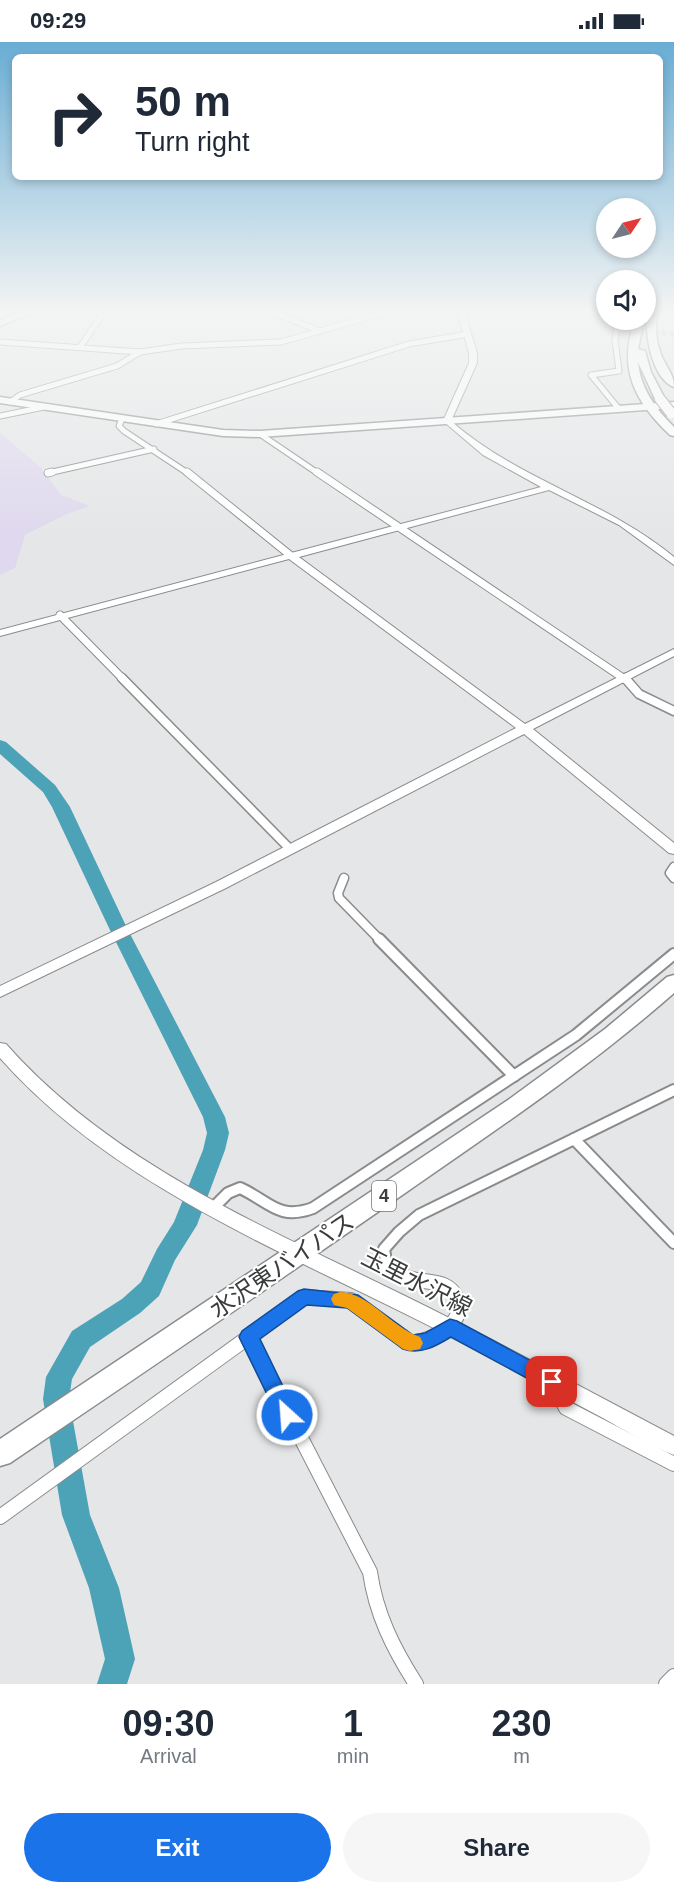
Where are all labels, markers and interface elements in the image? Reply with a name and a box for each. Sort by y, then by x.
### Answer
text: 09:29 [30,8,86,33]
icon: right [36,78,114,156]
text: 50 m [135,78,231,125]
text: Turn right [135,127,250,157]
north arrow [596,198,656,258]
map controls [596,198,656,330]
button: sound [596,270,656,330]
road number: 4 [372,1181,396,1211]
street label: 水沢東バイパス [205,1207,359,1323]
street label: 玉里水沢線 [357,1243,477,1321]
pin [526,1356,577,1407]
icon: arrive [535,1365,568,1398]
position arrow [255,1383,319,1447]
text: 09:30 [122,1703,214,1744]
text: 1 [343,1703,363,1744]
text: 230 [491,1703,552,1744]
text: Arrival [140,1745,197,1767]
text: min [337,1745,369,1767]
text: m [513,1745,530,1767]
button: Exit [24,1813,331,1882]
button: Share [343,1813,650,1882]

